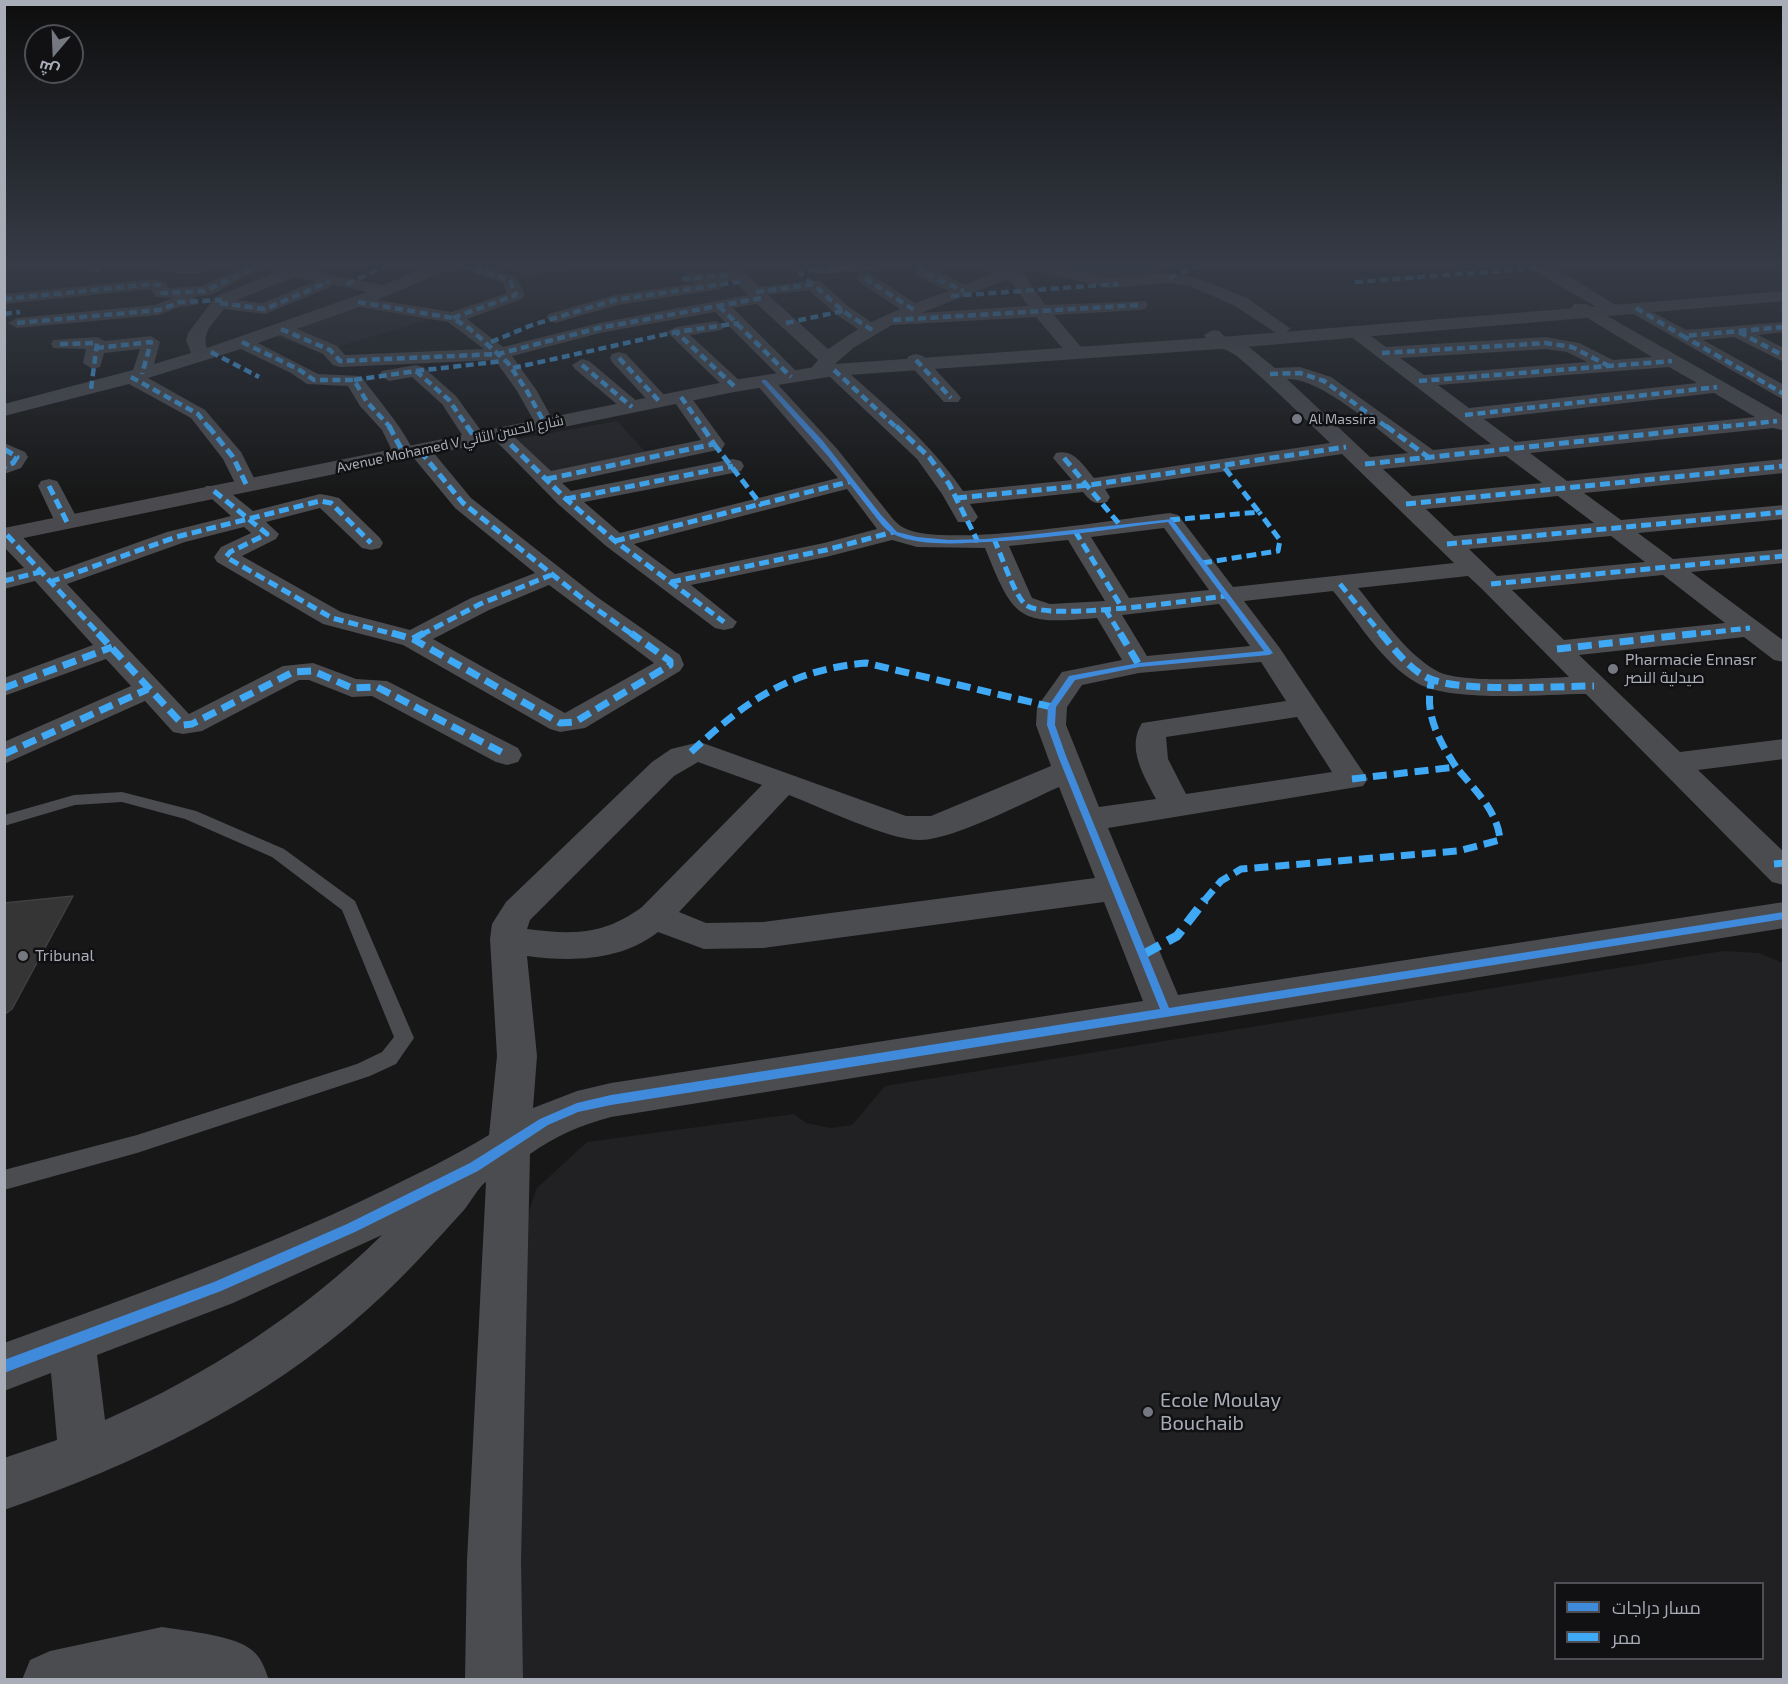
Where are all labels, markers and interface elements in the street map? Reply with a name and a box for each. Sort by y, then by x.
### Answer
north arrow [24,24,84,84]
text: ش [36,57,61,82]
place label: Al Massira [1309,411,1376,427]
street label: Avenue Mohamed V شارع الحسن الثاني [335,412,565,476]
marker: Al Massira [1290,412,1304,426]
place label: Pharmacie Ennasr صيدلية النصر [1625,650,1757,688]
marker: Pharmacie Ennasr صيدلية النصر [1606,662,1620,676]
place label: Tribunal [35,946,94,966]
marker: Tribunal [16,949,30,963]
place label: Ecole Moulay Bouchaib [1160,1388,1281,1435]
marker: Ecole Moulay Bouchaib [1141,1405,1155,1419]
legend [1554,1582,1764,1660]
text: مسار دراجات [1612,1596,1701,1618]
text: ممر [1612,1626,1641,1648]

